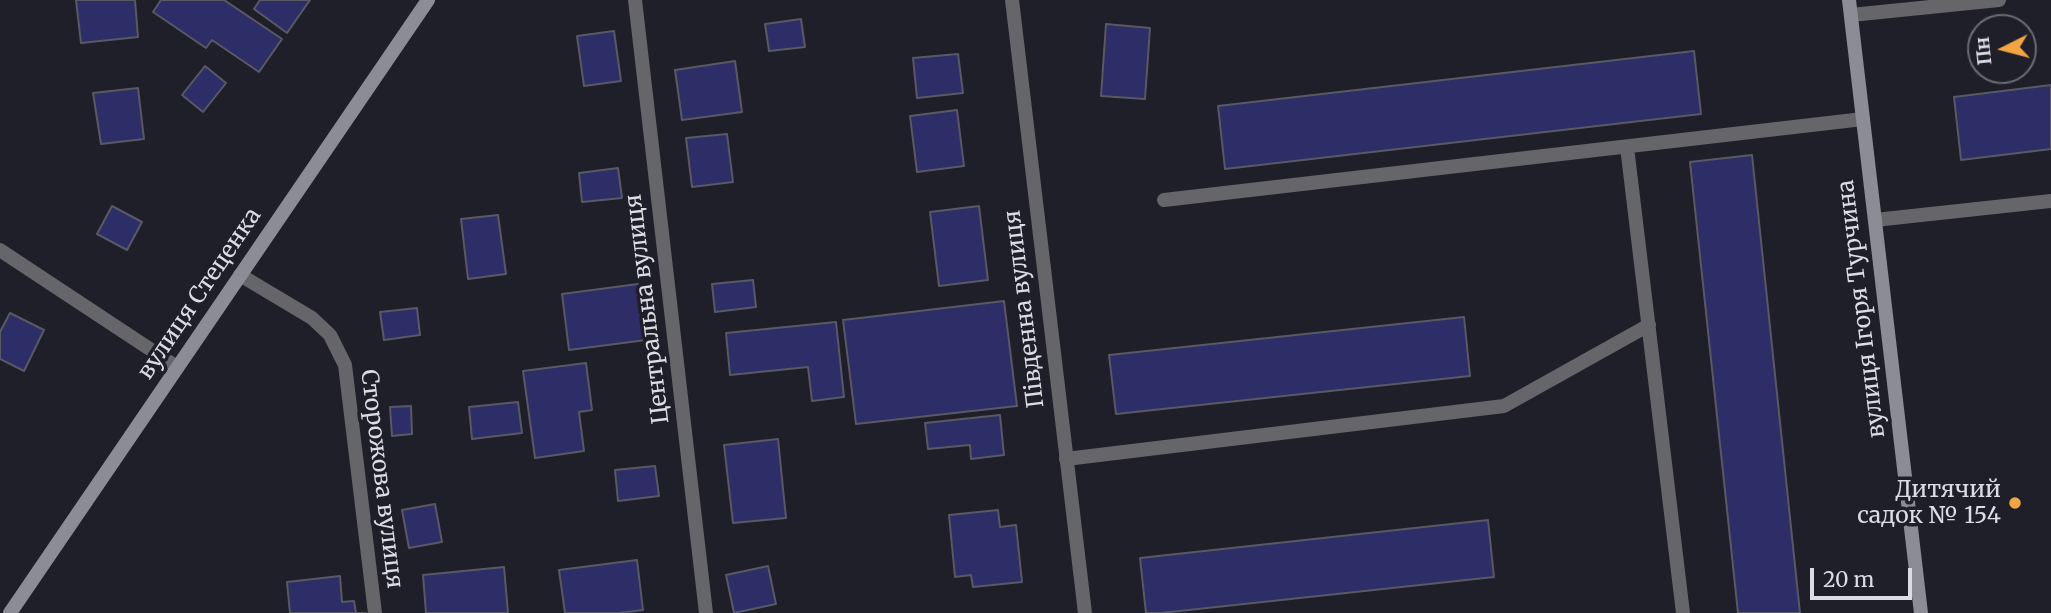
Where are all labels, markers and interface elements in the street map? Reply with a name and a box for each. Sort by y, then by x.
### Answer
north arrow [1967,14,2037,84]
text: Пн [1970,36,1997,66]
street label: вулиця Ігоря Турчина [1832,178,1892,440]
street label: Центральна вулиця [620,192,676,426]
street label: вулиця Стеценка [132,203,268,385]
street label: Південна вулиця [999,208,1051,410]
street label: Сторожова вулиця [354,368,408,590]
place label: Дитячий садок № 154 [1857,476,2001,530]
marker: Дитячий садок № 154 [2007,495,2023,511]
scale bar [1813,554,1914,598]
text: 20 m [1823,566,1874,593]

